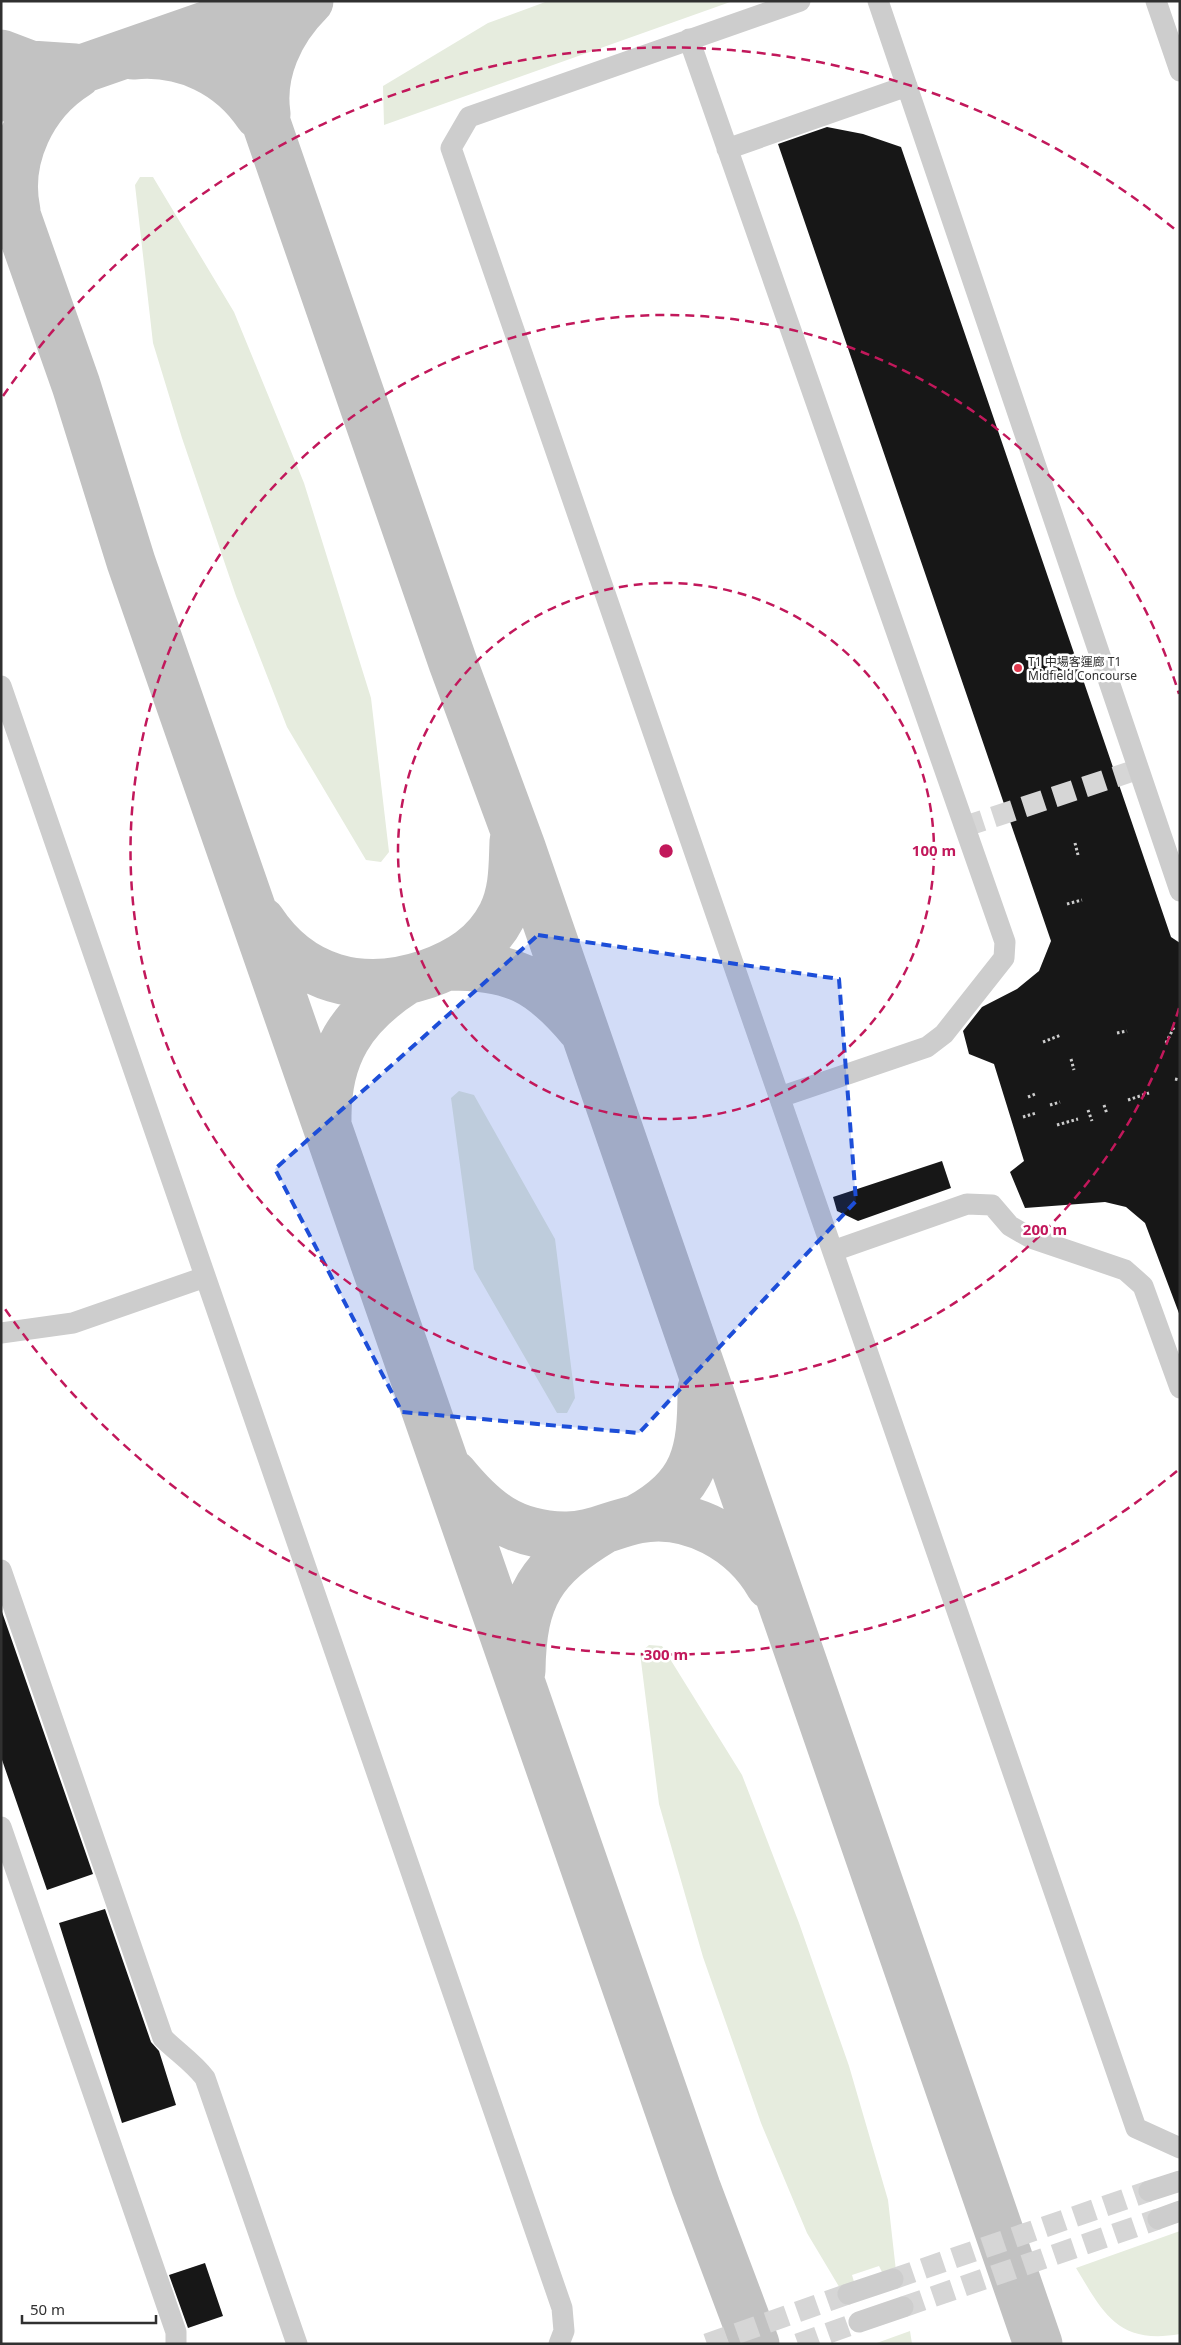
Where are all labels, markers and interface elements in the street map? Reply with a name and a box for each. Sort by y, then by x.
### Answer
place label: T1 中場客運廊 T1 Midfield Concourse [1028,653,1137,684]
marker: T1 中場客運廊 T1 Midfield Concourse [1012,662,1024,674]
text: 100 m [912,840,956,860]
centre of rings [657,842,675,860]
text: 200 m [1023,1219,1067,1239]
text: 300 m [644,1644,688,1664]
scale bar [22,2292,156,2324]
text: 50 m [30,2299,65,2319]

